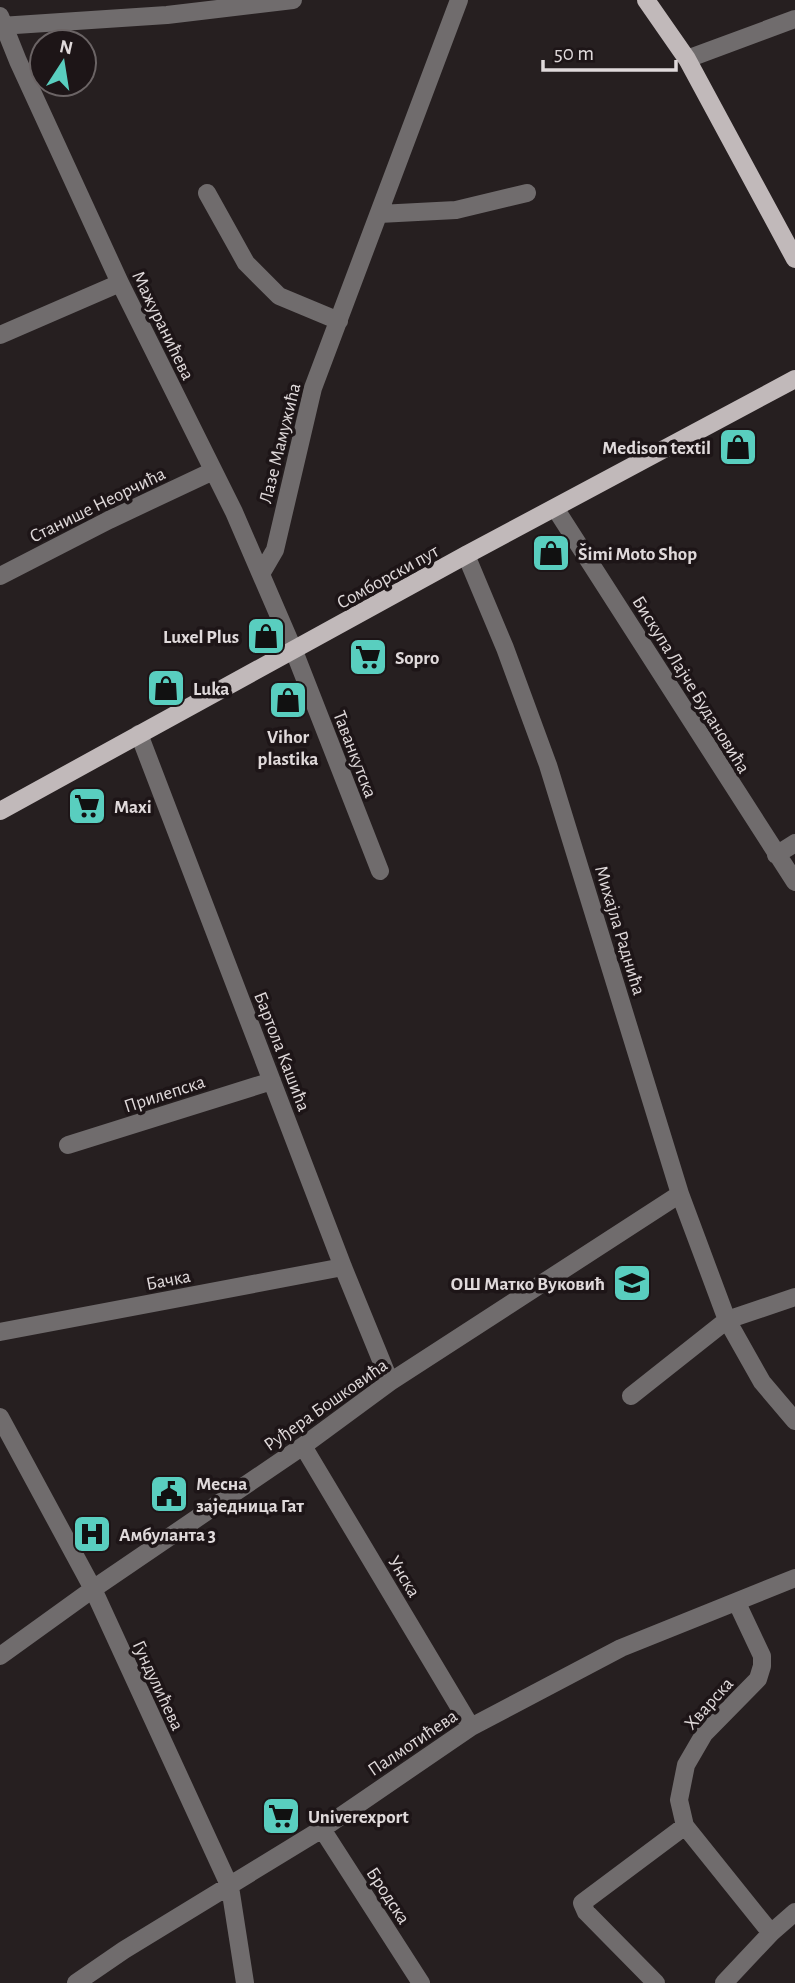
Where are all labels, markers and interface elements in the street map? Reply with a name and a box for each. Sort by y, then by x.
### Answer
north arrow [28,28,98,98]
scale bar [543,28,676,72]
text: N [58,37,75,59]
text: 50 m [554,43,594,64]
street label: Мажуранићева [128,268,197,383]
street label: Лазе Мамужића [256,381,305,506]
shop icon: Medison textil [717,426,759,468]
place label: Medison textil [602,439,711,458]
street label: Станише Неорчића [27,464,169,546]
shop icon: Šimi Moto Shop [530,532,572,574]
street label: Сомборски пут [334,541,442,613]
place label: Šimi Moto Shop [578,543,697,564]
street label: Бискупа Лајче Будановића [628,593,753,777]
shop icon: Luxel Plus [245,615,287,657]
place label: Luxel Plus [163,628,239,647]
supermarket icon: Sopro [347,636,389,678]
place label: Sopro [395,649,439,668]
shop icon: Luka [145,667,187,709]
shop icon: Vihor plastika [267,679,309,721]
place label: Luka [193,680,229,699]
street label: Таванкутска [329,708,380,801]
place label: Vihor plastika [258,728,318,769]
supermarket icon: Maxi [66,785,108,827]
place label: Maxi [114,798,152,817]
street label: Михајла Раднића [591,863,648,998]
street label: Бартола Кашића [250,989,313,1114]
street label: Прилепска [122,1072,208,1116]
school or university icon: ОШ Матко Вуковић [611,1262,653,1304]
street label: Бачка [144,1267,193,1294]
place label: ОШ Матко Вуковић [451,1275,605,1294]
street label: Руђера Бошковића [261,1355,391,1455]
public building icon: Месна заједница Гат [148,1473,190,1515]
place label: Месна заједница Гат [196,1475,304,1516]
hospital icon: Амбуланта 3 [71,1513,113,1555]
place label: Амбуланта 3 [119,1526,216,1545]
street label: Унска [384,1553,423,1601]
street label: Гундулићева [129,1638,187,1734]
street label: Хварска [681,1674,737,1734]
street label: Палмотићева [365,1706,461,1780]
supermarket icon: Univerexport [260,1795,302,1837]
place label: Univerexport [308,1808,409,1827]
street label: Бродска [362,1864,413,1928]

